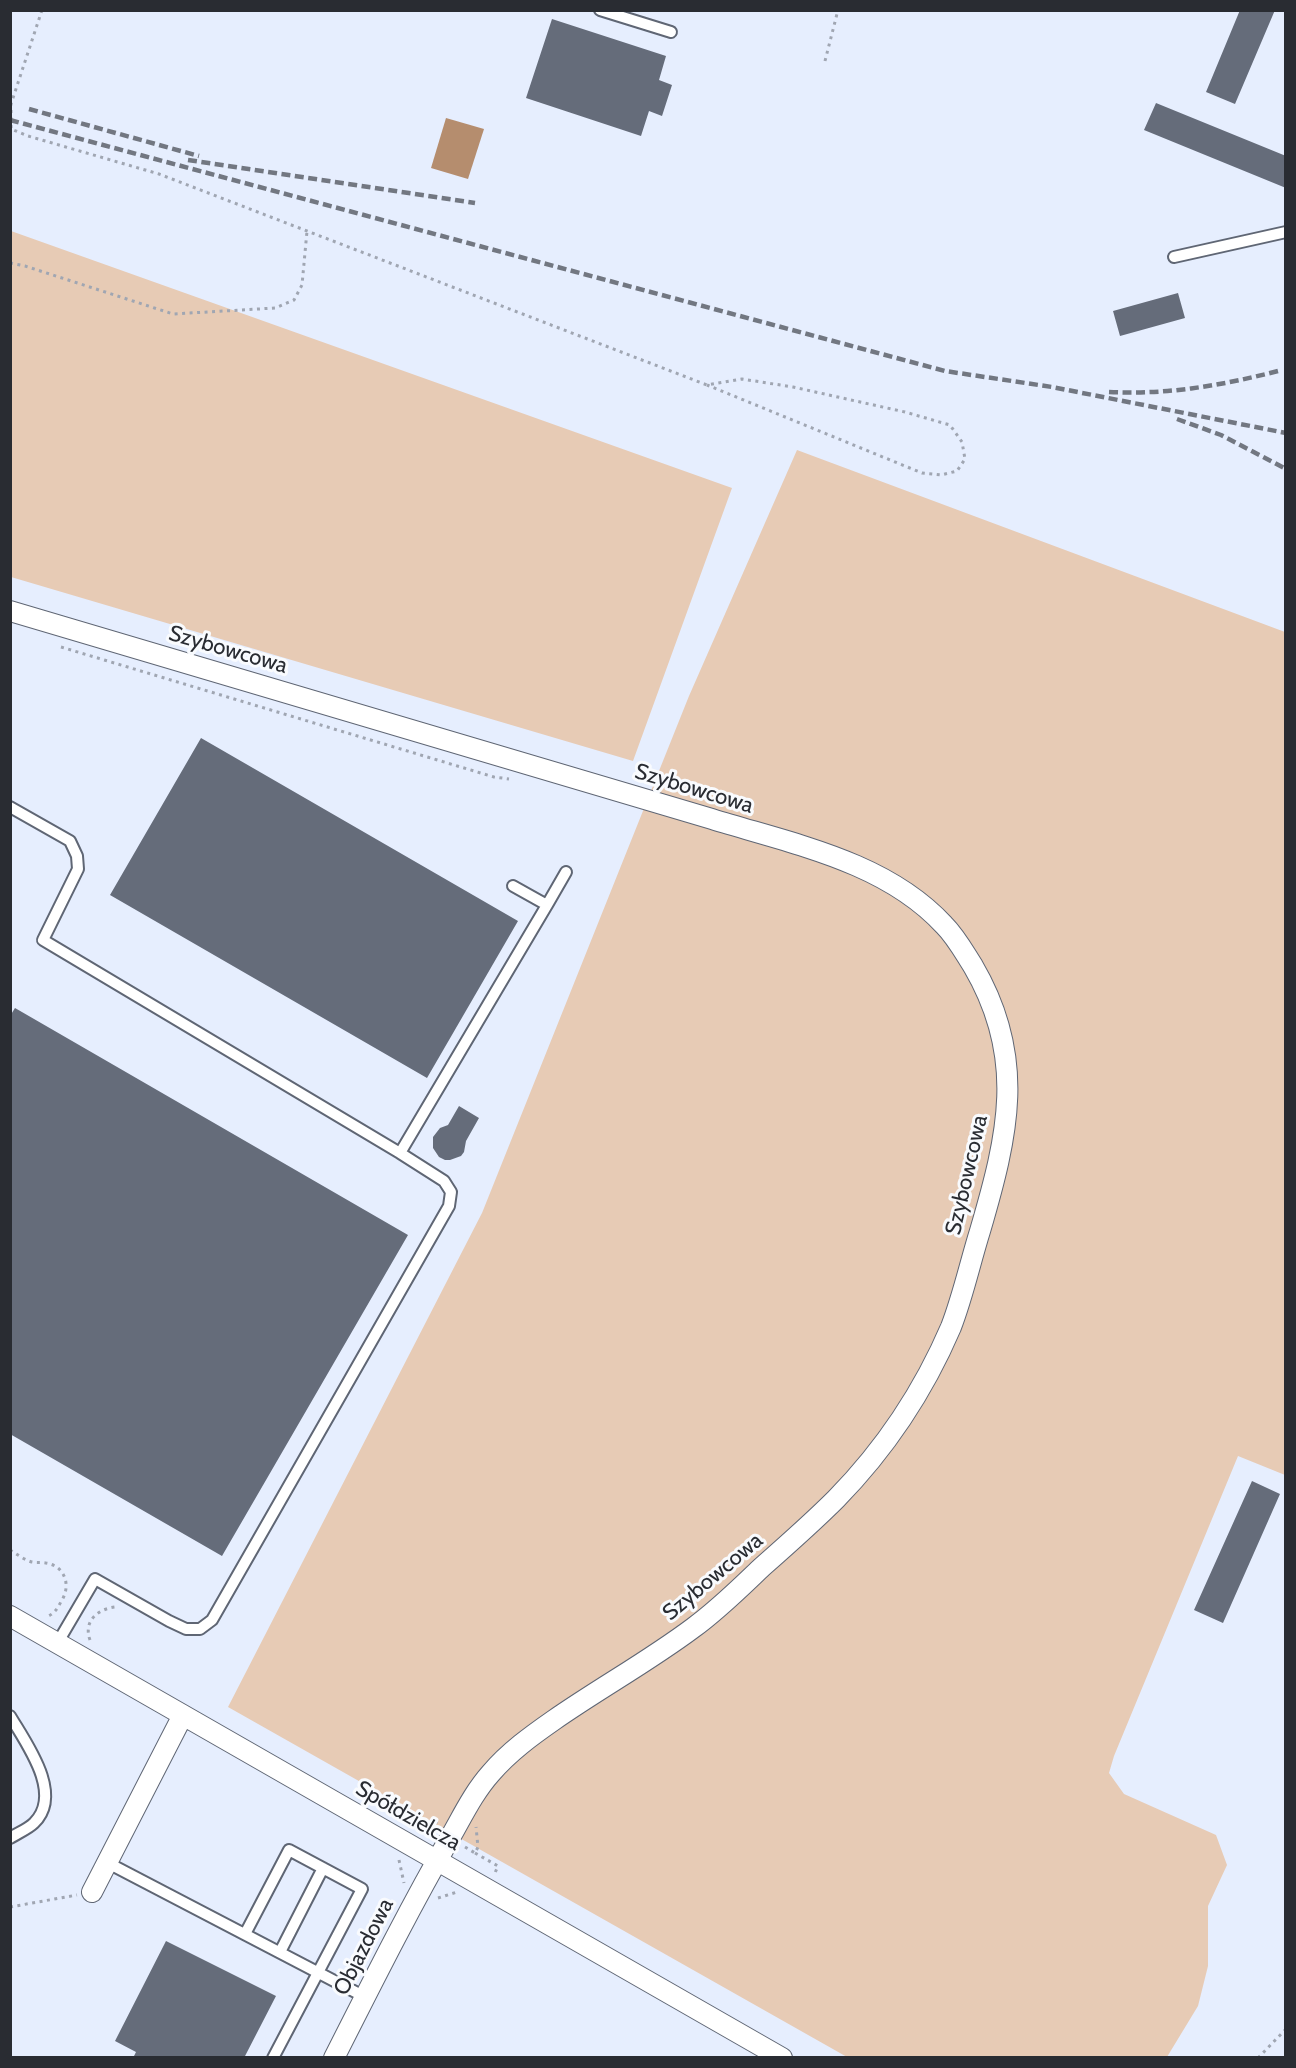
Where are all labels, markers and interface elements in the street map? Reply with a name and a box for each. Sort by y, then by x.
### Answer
street label: Szybowcowa [166,620,290,680]
street label: Szybowcowa [632,758,756,820]
street label: Szybowcowa [940,1112,994,1238]
street label: Szybowcowa [658,1528,768,1626]
street label: Spółdzielcza [351,1775,465,1857]
street label: Objazdowa [328,1894,400,2000]

